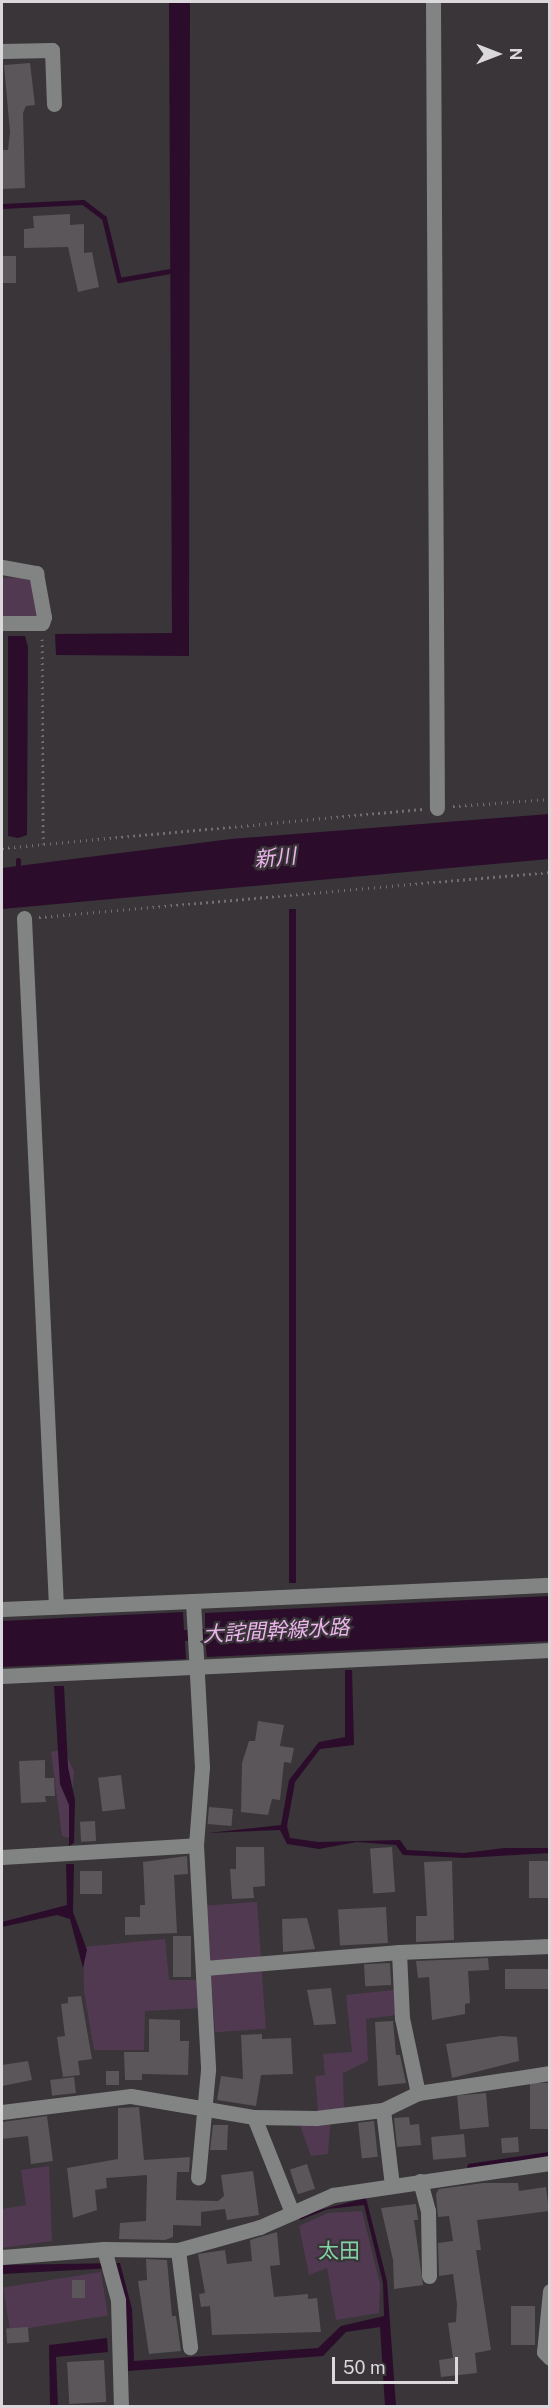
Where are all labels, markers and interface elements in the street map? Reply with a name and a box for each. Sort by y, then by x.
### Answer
north arrow [467,24,527,84]
text: N [506,48,525,60]
water label: 新川 [253,843,297,873]
water label: 大詫間幹線水路 [202,1615,350,1647]
district label: 太田 [318,2238,360,2264]
scale bar [335,2345,461,2383]
text: 50 m [343,2357,386,2378]

